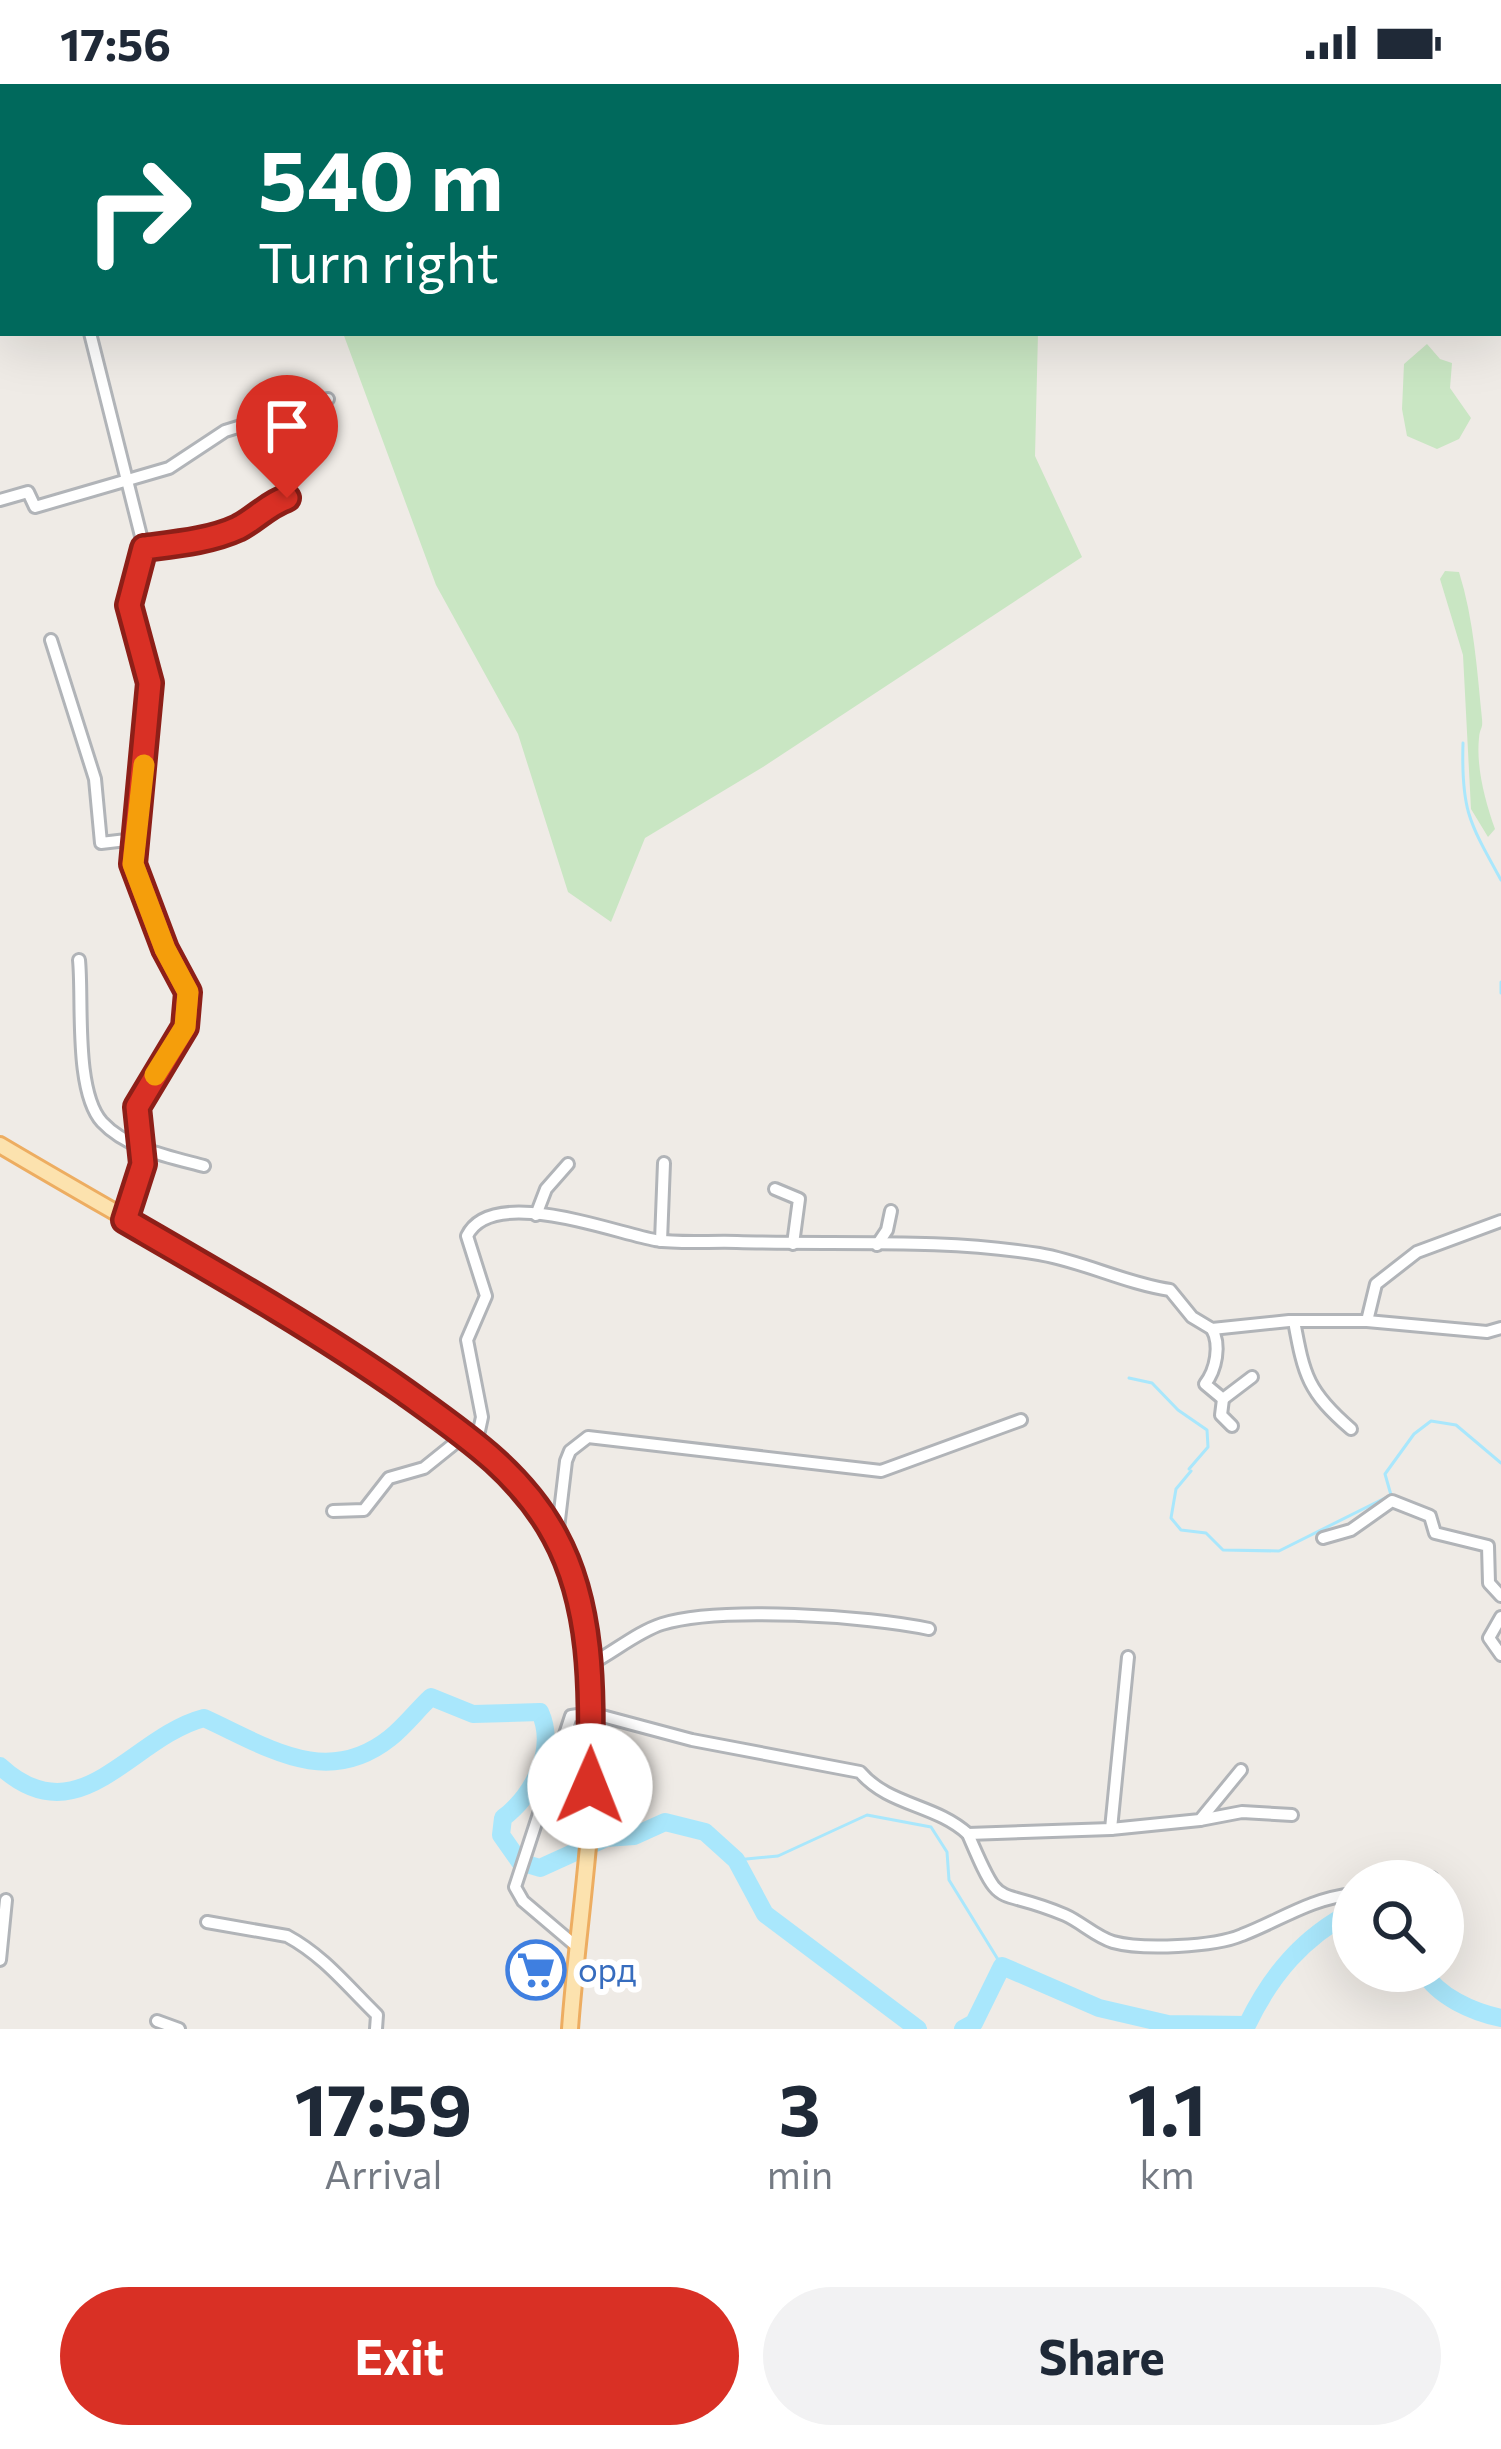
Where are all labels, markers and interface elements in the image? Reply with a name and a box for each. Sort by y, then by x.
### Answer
text: 17:56 [60,15,171,70]
text: 540 m [258,126,504,228]
icon: right [60,132,216,288]
text: Turn right [258,228,499,294]
pin [236,375,338,498]
icon: arrive [254,393,320,459]
position arrow [527,1723,653,1849]
map controls [1332,1860,1464,1992]
button: search [1332,1860,1464,1992]
supermarket icon: орд [505,1939,567,2001]
place label: орд [578,1948,636,1989]
text: 17:59 [295,2063,472,2151]
text: 3 [779,2063,821,2151]
text: 1.1 [1128,2063,1206,2151]
text: Arrival [324,2149,442,2197]
text: min [767,2149,833,2197]
text: km [1139,2149,1195,2197]
button: Exit [60,2287,739,2425]
button: Share [763,2287,1441,2425]

